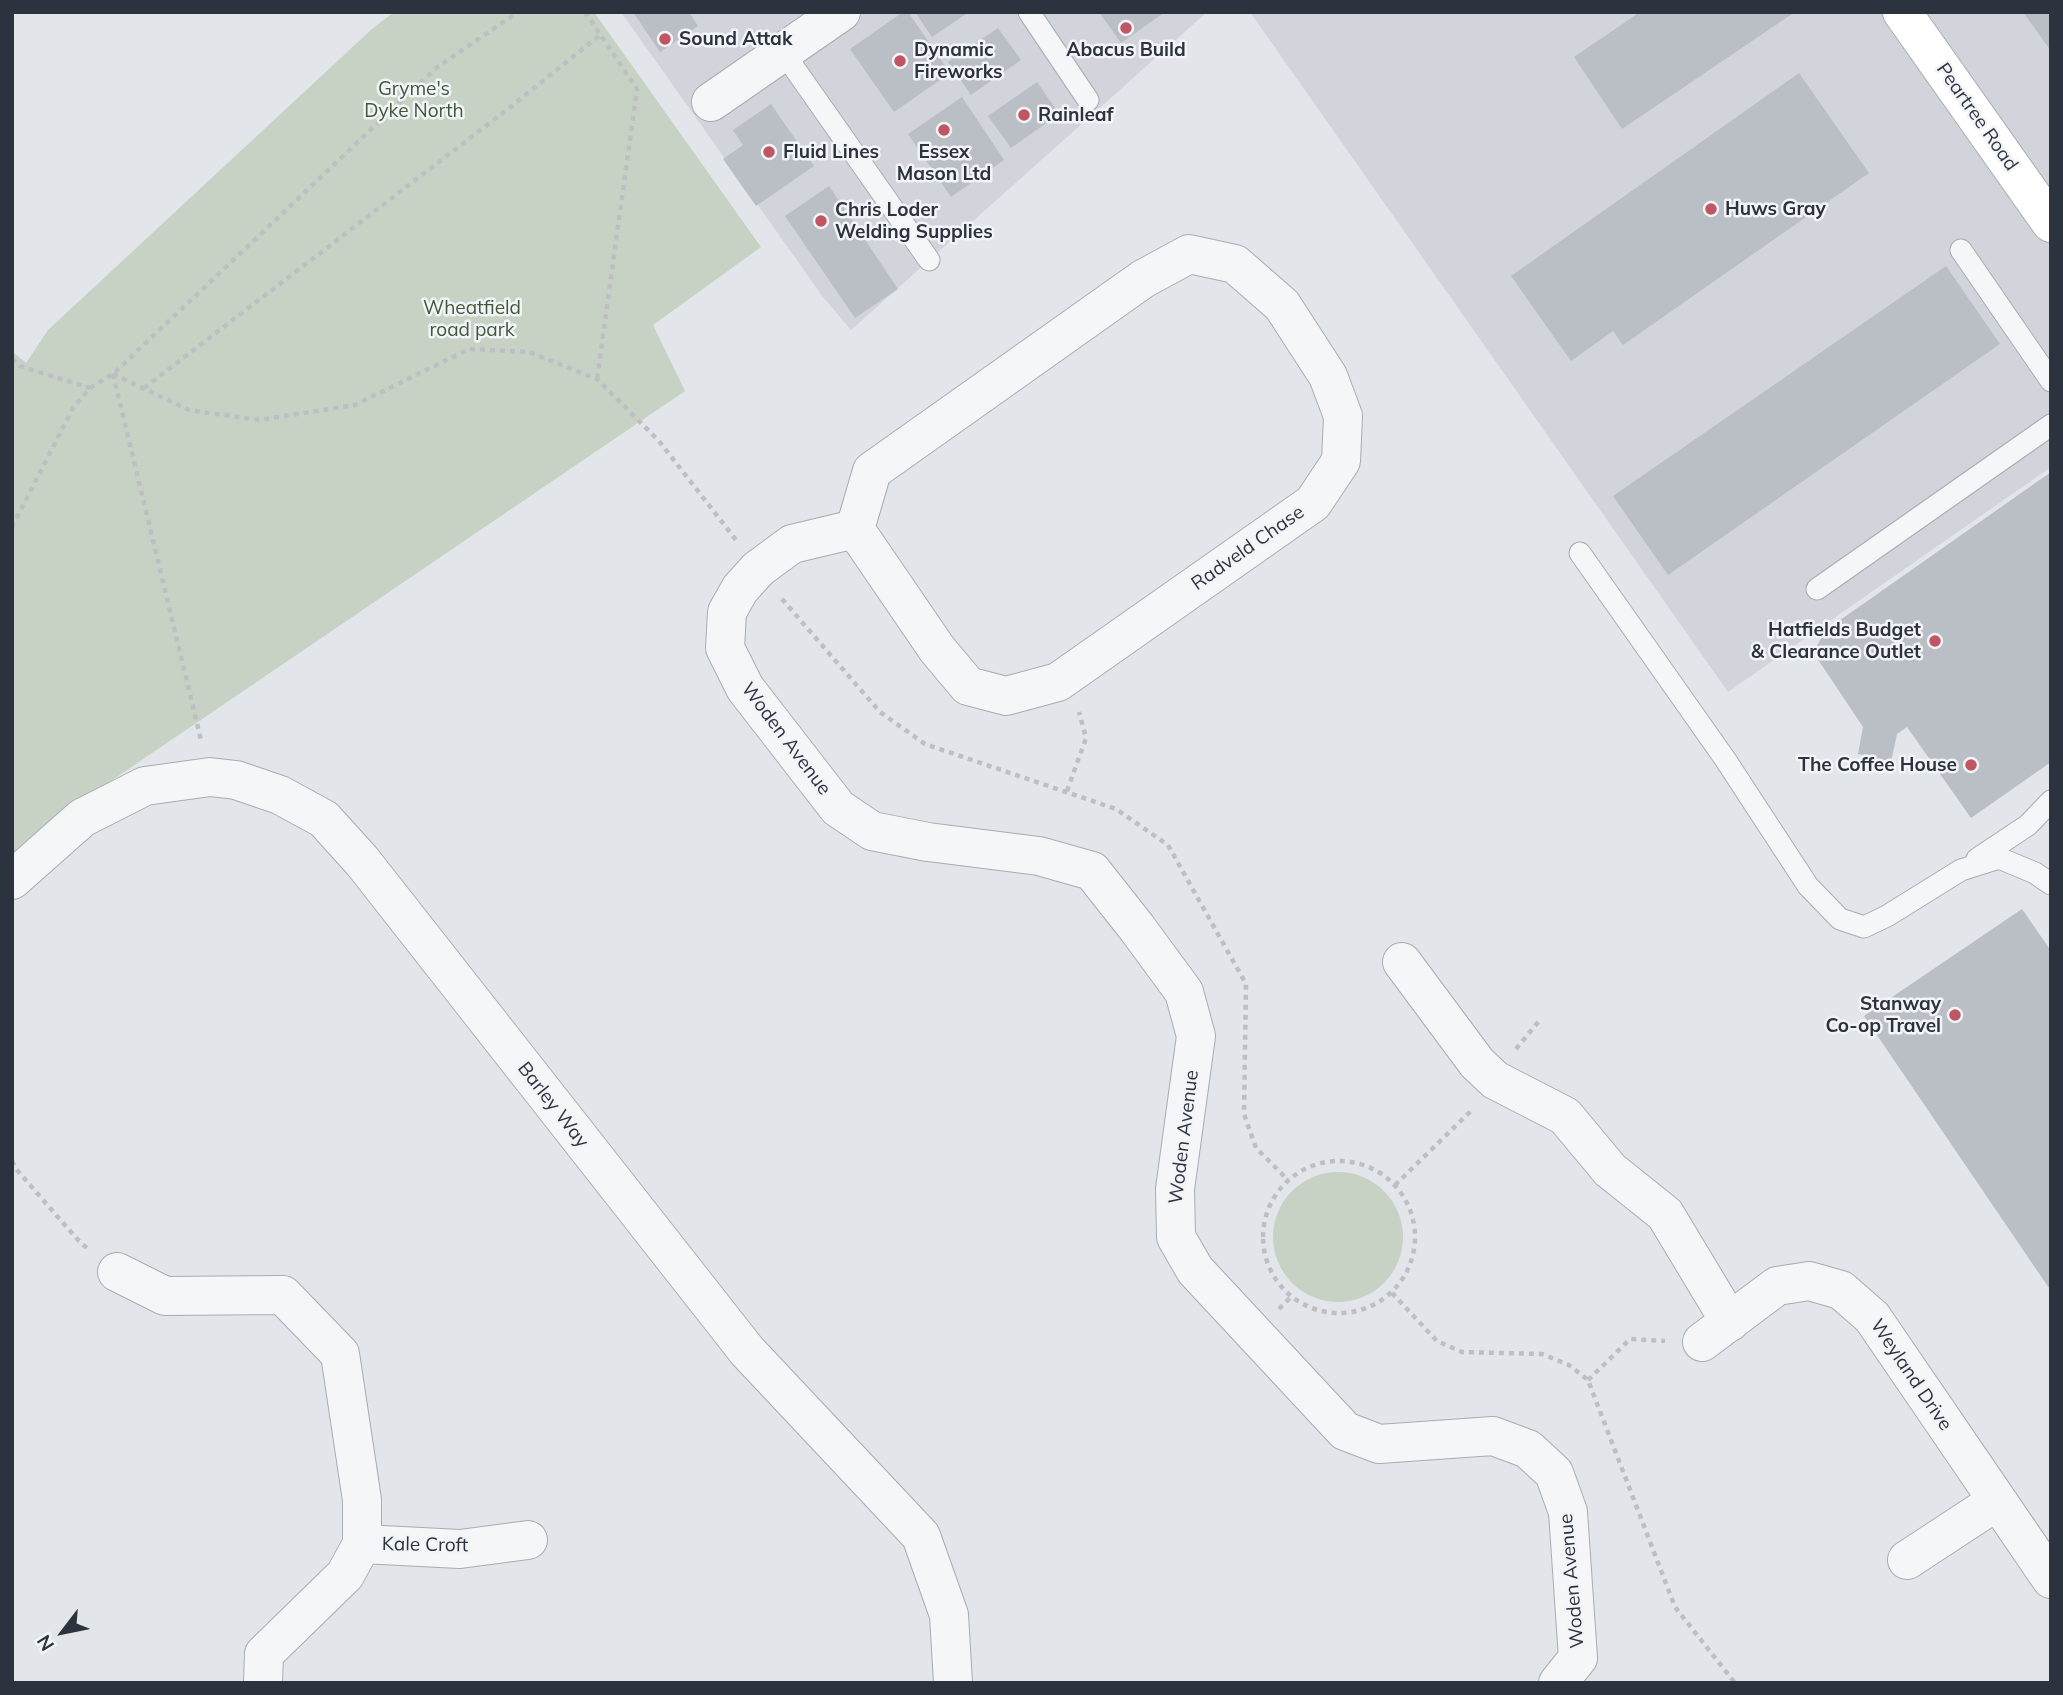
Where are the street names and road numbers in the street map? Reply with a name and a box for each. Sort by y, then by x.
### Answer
street label: Peartree Road [1931,59,2023,175]
street label: Radveld Chase [1187,501,1309,595]
street label: Woden Avenue [736,678,836,800]
street label: Barley Way [512,1058,594,1152]
street label: Woden Avenue [1164,1069,1204,1205]
street label: Weyland Drive [1865,1315,1957,1435]
street label: Woden Avenue [1555,1513,1589,1649]
street label: Kale Croft [382,1533,468,1557]

